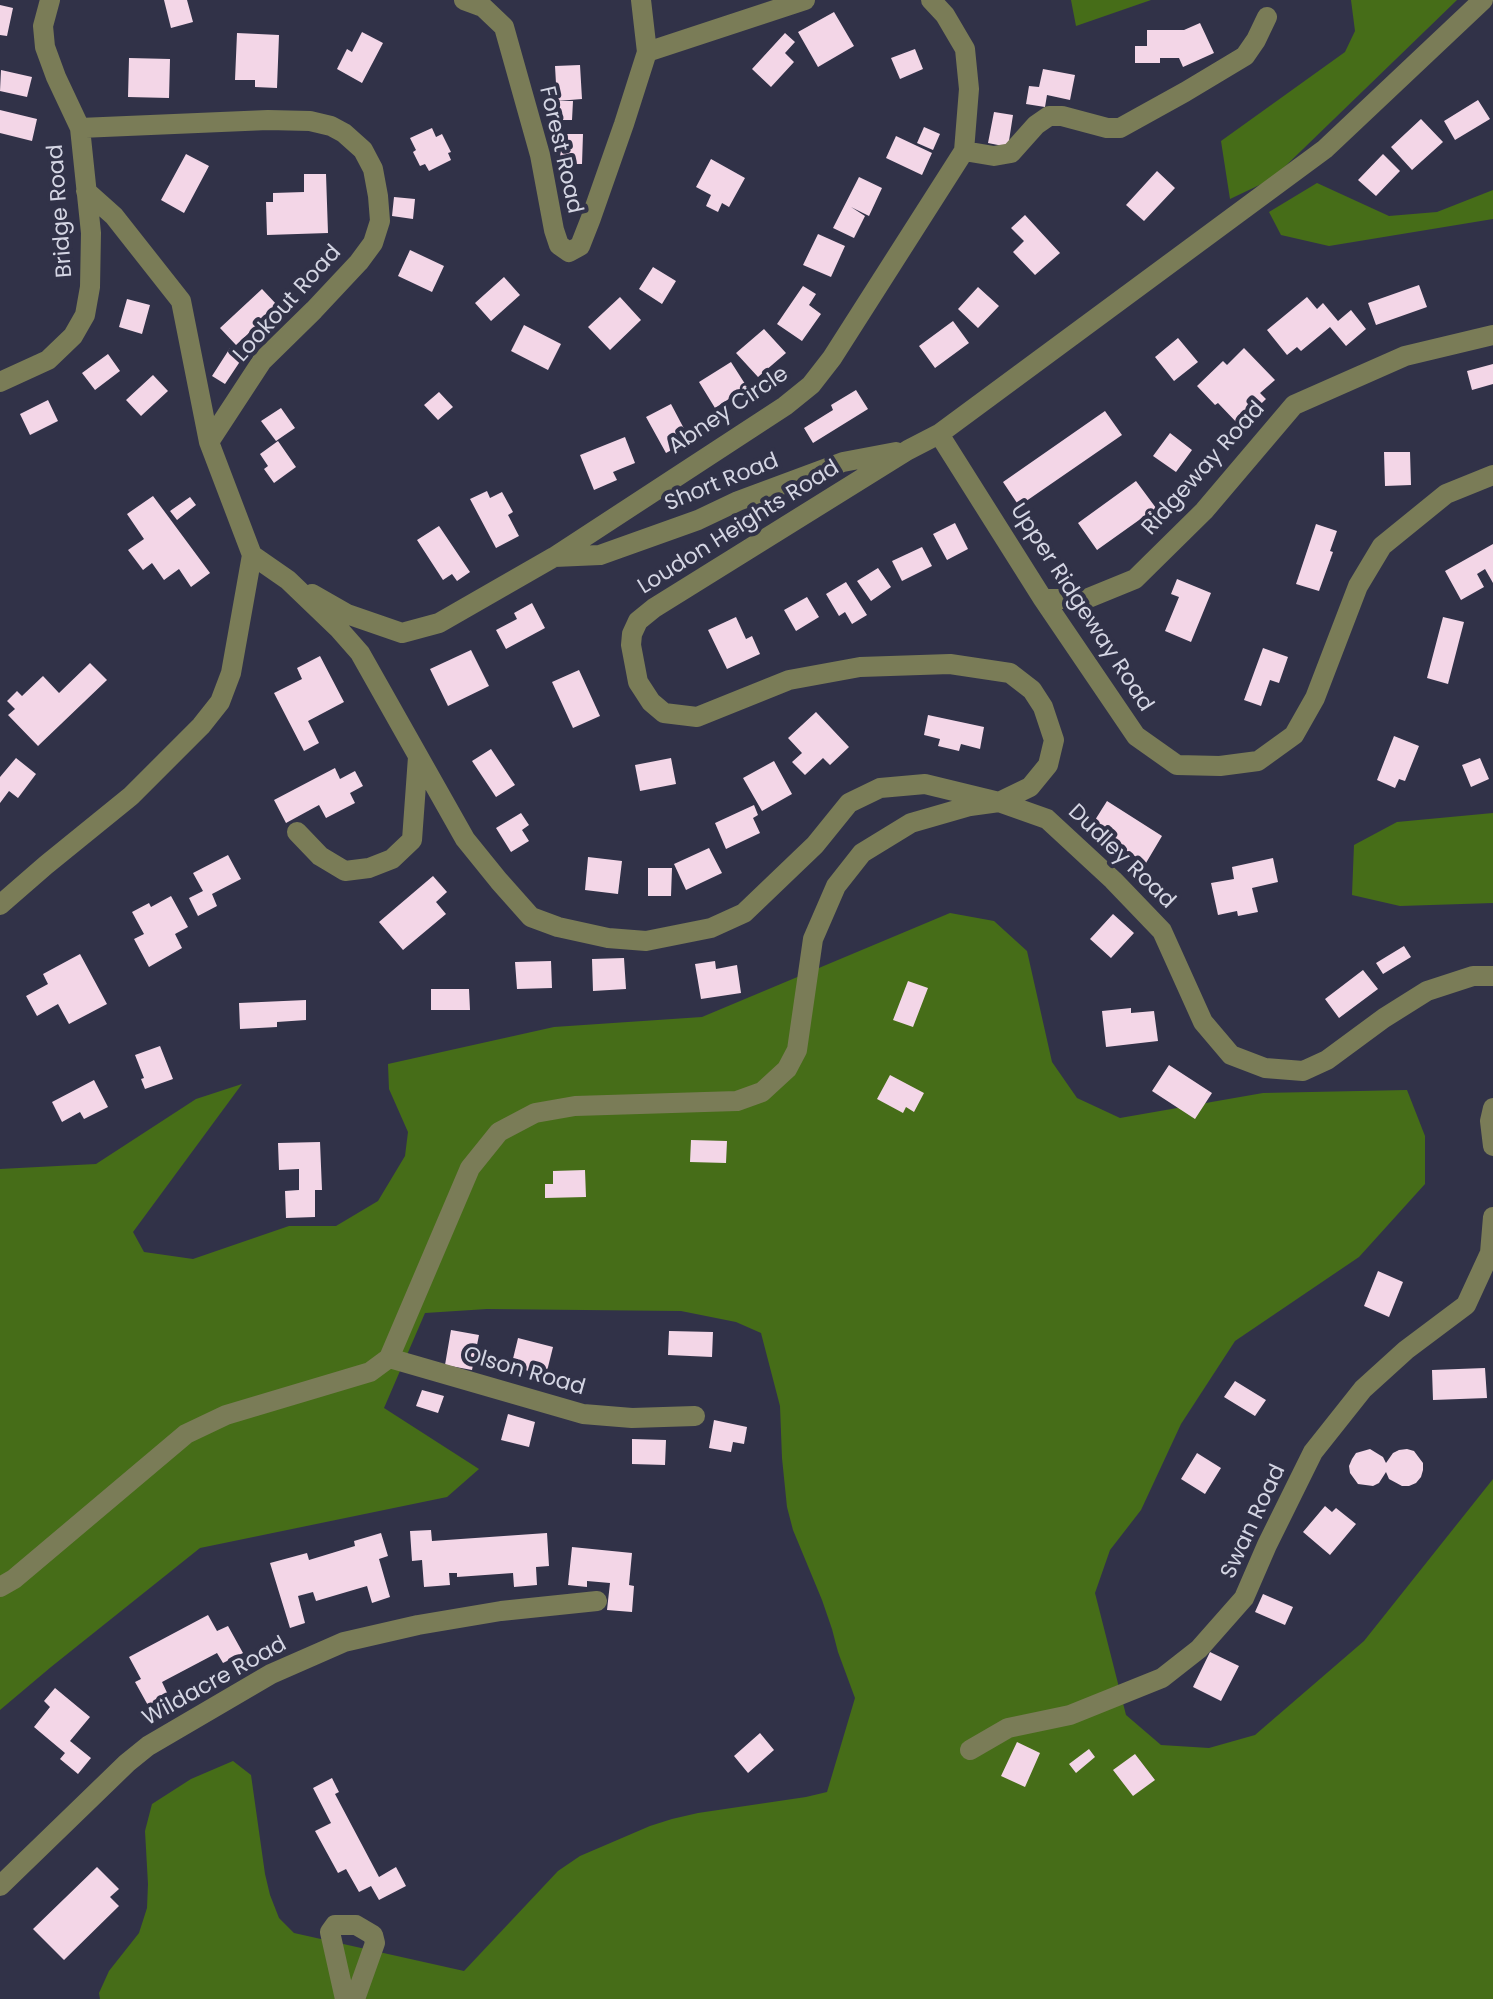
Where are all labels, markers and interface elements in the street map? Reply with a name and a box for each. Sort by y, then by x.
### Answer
street label: Forest Road [533,84,587,216]
street label: Bridge Road [43,143,79,279]
street label: Lookout Road [229,240,347,368]
street label: Abney Circle [664,361,794,461]
street label: Ridgeway Road [1137,397,1271,541]
street label: Short Road [661,448,783,518]
street label: Loudon Heights Road [633,455,845,601]
street label: Upper Ridgeway Road [1004,499,1158,717]
street label: Dudley Road [1062,799,1180,915]
street label: Olson Road [460,1342,588,1402]
street label: Swan Road [1216,1461,1292,1583]
street label: Wildacre Road [138,1632,292,1732]

